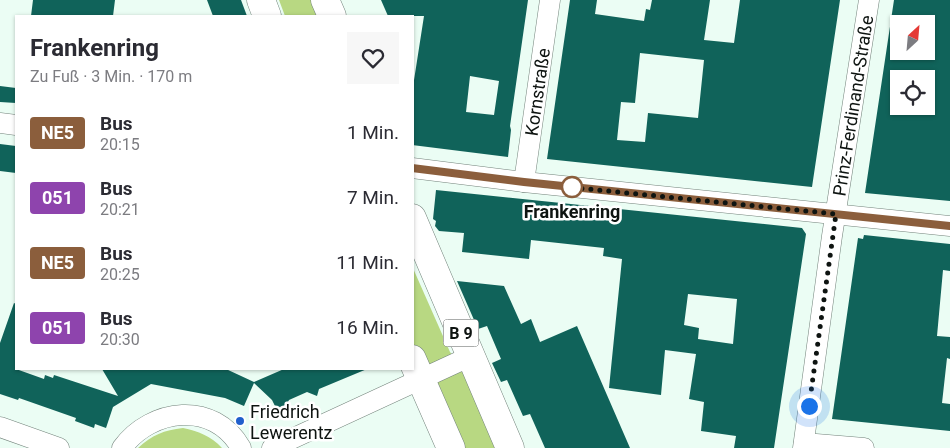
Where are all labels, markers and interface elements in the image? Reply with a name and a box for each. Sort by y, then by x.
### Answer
street label: Prinz-Ferdinand-Straße [828,14,877,197]
north arrow [890,15,935,60]
map controls [890,15,935,115]
button: heart [347,32,399,84]
text: Frankenring [30,34,159,62]
street label: Kornstraße [520,47,554,137]
text: Zu Fuß · 3 Min. · 170 m [30,67,192,86]
button: locate [890,70,935,115]
text: Bus [100,112,133,135]
text: 1 Min. [347,121,399,144]
text: NE5 [41,122,74,143]
text: 20:15 [100,135,140,154]
marker: Frankenring [561,176,583,198]
text: Bus [100,177,133,200]
text: 7 Min. [347,186,399,209]
text: 051 [42,187,73,208]
text: 20:21 [100,200,140,219]
place label: Frankenring [524,201,620,222]
text: Bus [100,242,133,265]
text: 11 Min. [336,251,399,274]
text: NE5 [41,252,74,273]
text: 20:25 [100,265,140,284]
text: Bus [100,307,133,330]
text: 16 Min. [336,316,399,339]
text: 051 [42,317,73,338]
road number: B 9 [444,319,478,346]
text: 20:30 [100,330,140,349]
your location [797,394,822,419]
place label: Friedrich Lewerentz [250,401,333,443]
marker: Friedrich Lewerentz [234,415,246,427]

